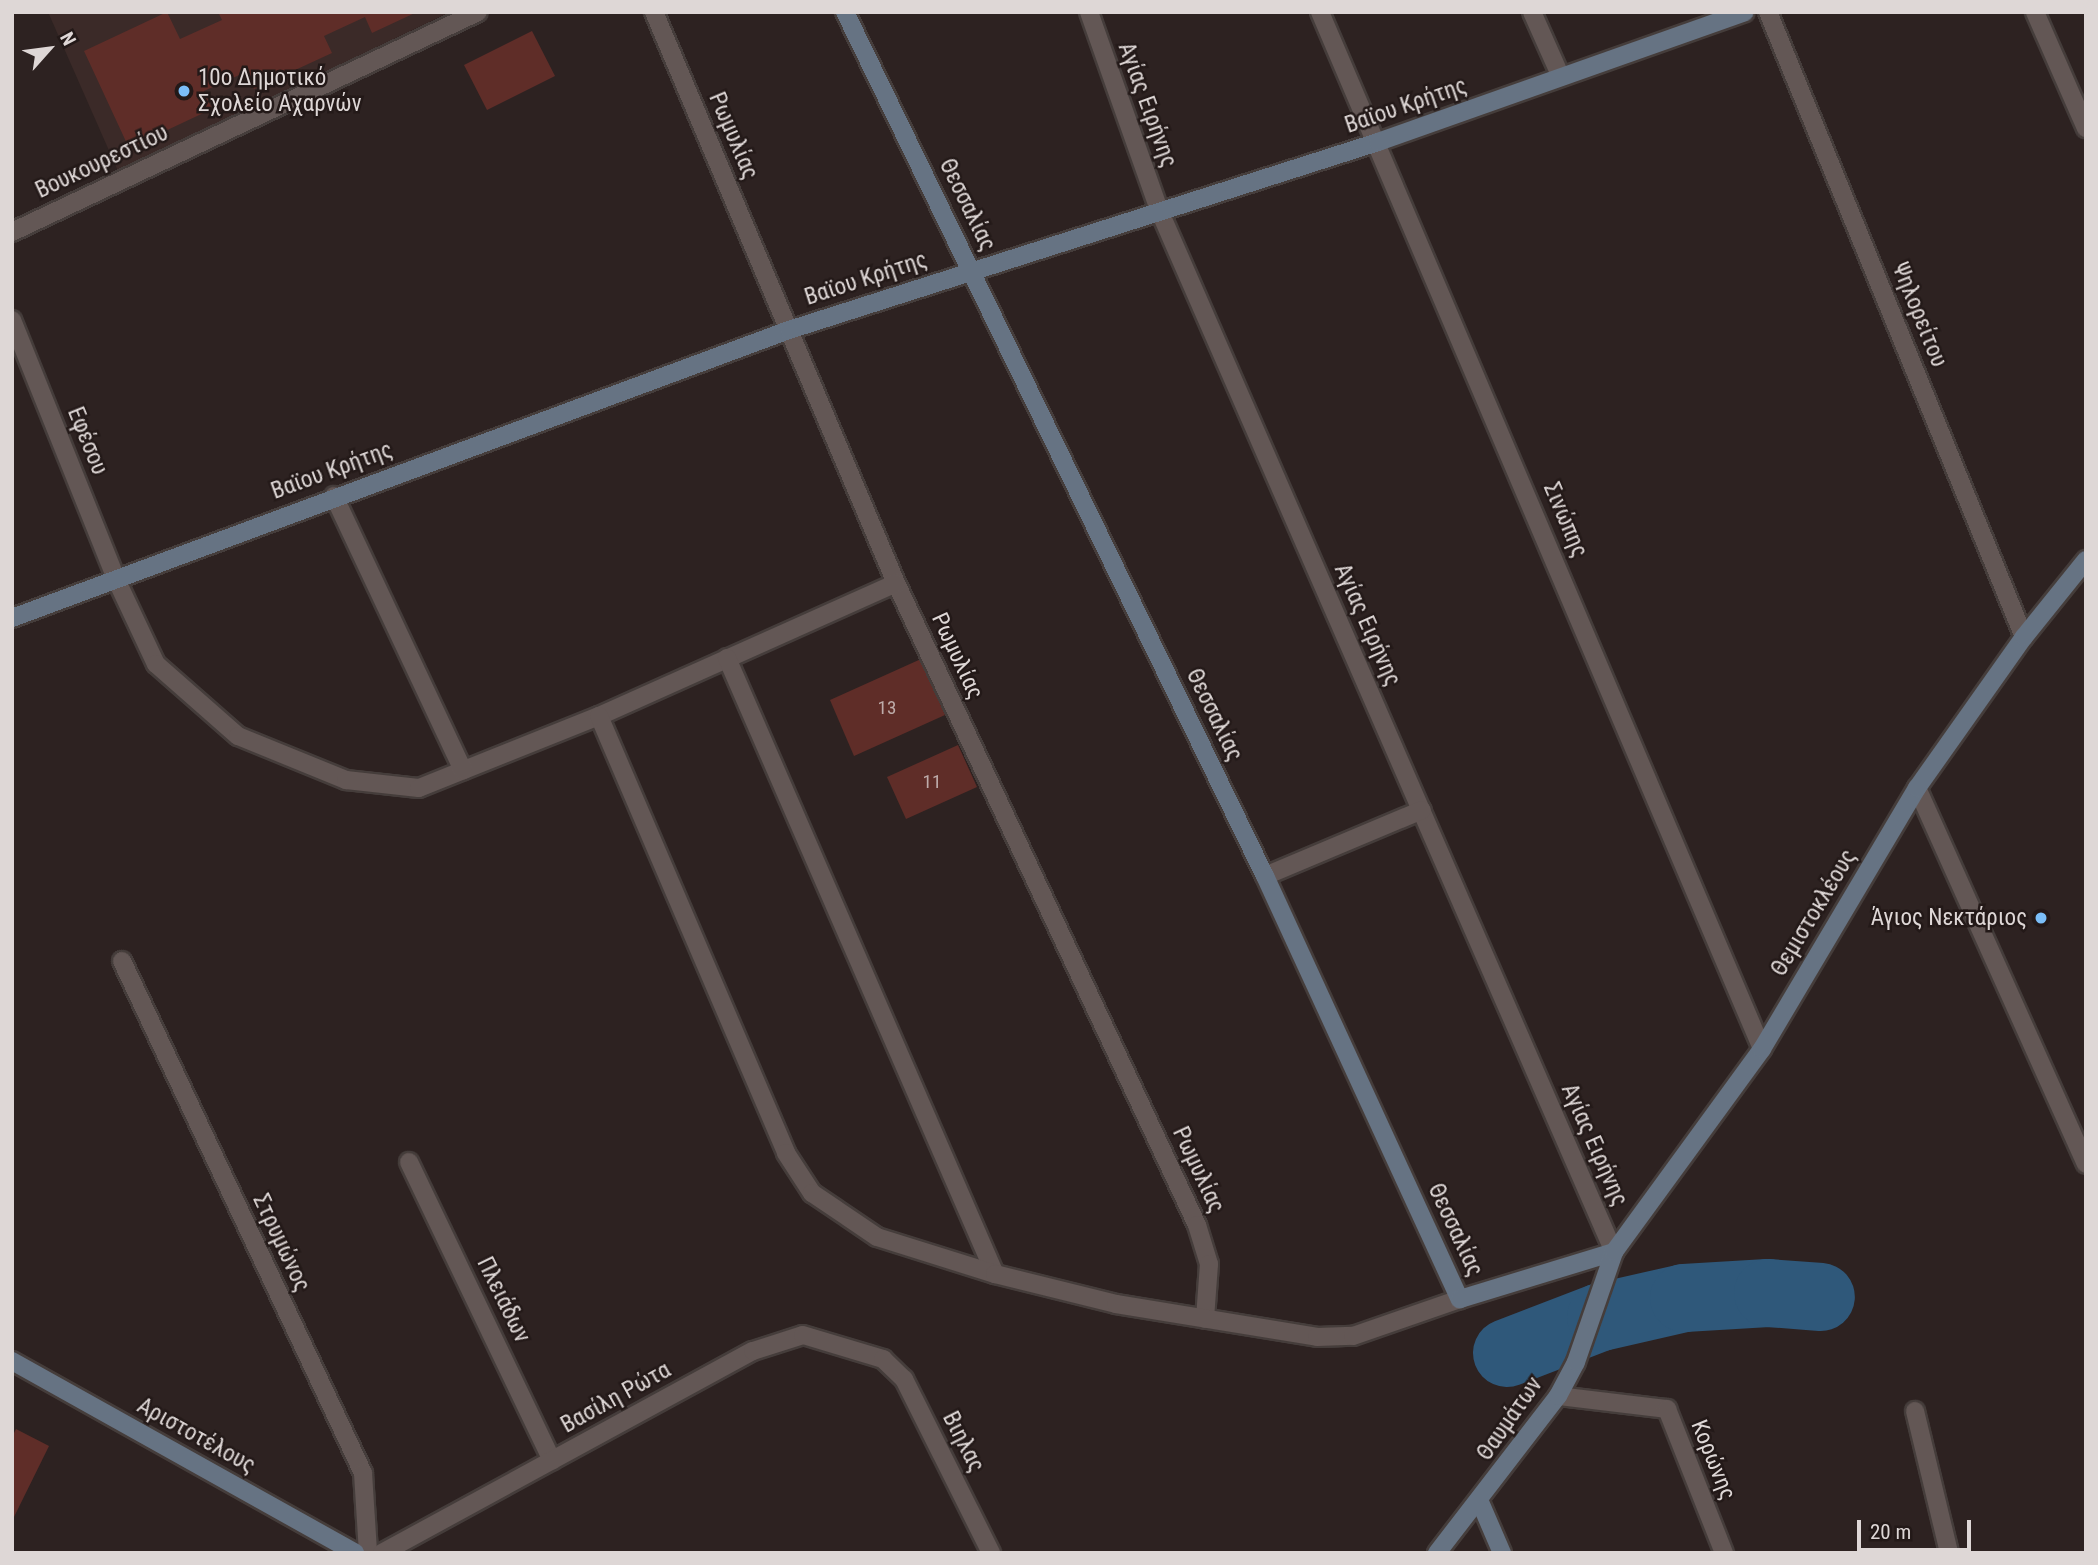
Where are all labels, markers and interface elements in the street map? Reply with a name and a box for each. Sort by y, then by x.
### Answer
north arrow [14,14,84,84]
text: N [55,28,81,49]
street label: Αγίας Ειρήνης [1112,39,1182,171]
place label: 10ο Δημοτικό Σχολείο Αχαρνών [198,64,362,118]
street label: Βαϊου Κρήτης [1341,72,1471,140]
marker: 10ο Δημοτικό Σχολείο Αχαρνών [176,83,192,99]
street label: Ρωμυλίας [702,88,764,184]
street label: Βουκουρεστίου [31,119,173,205]
street label: Θεσσαλίας [933,154,1001,256]
street label: Βαϊου Κρήτης [801,246,931,312]
street label: Ψηλορείτου [1886,259,1952,371]
street label: Εφέσου [61,403,113,479]
street label: Βαϊου Κρήτης [268,436,396,506]
street label: Σινώπης [1537,478,1593,562]
street label: Αγίας Ειρήνης [1328,560,1406,690]
street label: Ρωμυλίας [925,608,989,704]
street label: Θεσσαλίας [1180,664,1248,766]
house number: 13 [878,697,896,719]
house number: 11 [923,771,941,793]
street label: Θεμιστοκλέους [1765,845,1863,981]
place label: Άγιος Νεκτάριος [1871,904,2027,932]
marker: Άγιος Νεκτάριος [2033,910,2049,926]
street label: Αγίας Ειρήνης [1555,1080,1633,1210]
street label: Ρωμυλίας [1166,1122,1230,1218]
street label: Θεσσαλίας [1422,1179,1488,1281]
street label: Στρυμώνος [246,1190,316,1296]
street label: Πλειάδων [470,1253,536,1347]
street label: Βασίλη Ρώτα [556,1357,676,1439]
street label: Θαυμάτων [1471,1372,1549,1466]
street label: Αριστοτέλους [132,1392,260,1480]
street label: Βιηλας [936,1407,990,1477]
street label: Κορώνης [1685,1416,1741,1504]
scale bar [1860,1506,1974,1550]
text: 20 m [1870,1520,1911,1544]

